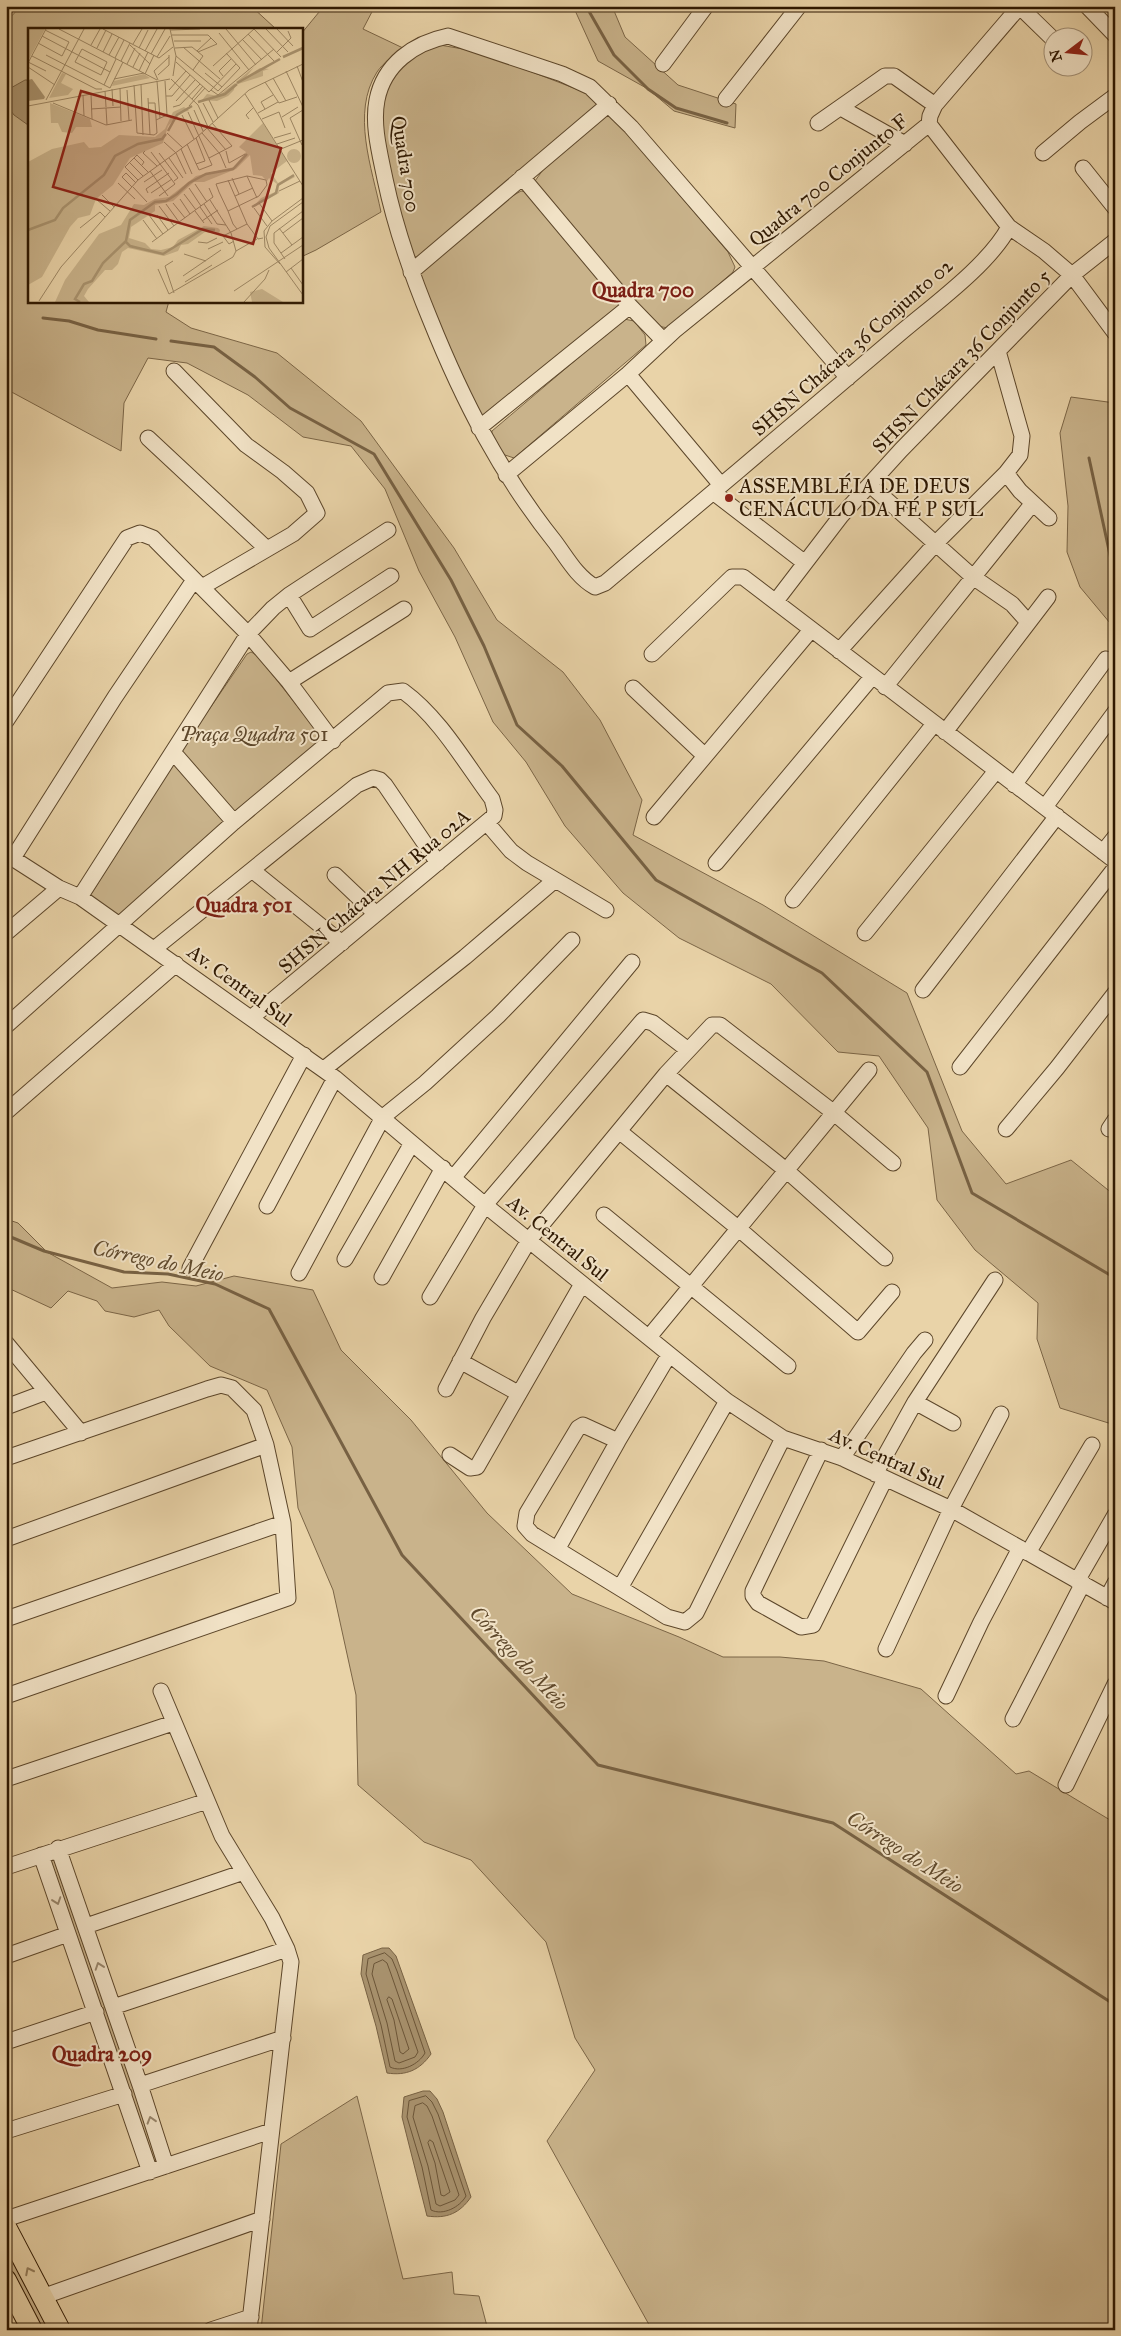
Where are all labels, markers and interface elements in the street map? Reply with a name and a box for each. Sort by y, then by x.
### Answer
inset map [28,28,302,302]
north arrow [1044,28,1094,78]
text: N [1046,47,1066,63]
street label: Quadra 700 Conjunto F [744,109,912,251]
street label: Quadra 700 [387,114,425,214]
street label: SHSN Chácara 36 Conjunto 02 [747,253,958,441]
street label: SHSN Chácara 36 Conjunto 5 [867,264,1055,458]
district label: Quadra 700 [592,277,694,303]
place label: ASSEMBLÉIA DE DEUS CENÁCULO DA FÉ P SUL [738,472,984,521]
marker: ASSEMBLÉIA DE DEUS CENÁCULO DA FÉ P SUL [723,492,735,504]
park label: Praça Quadra 501 [180,722,328,746]
street label: SHSN Chácara NH Rua 02A [273,803,475,978]
district label: Quadra 501 [196,892,292,918]
street label: Av. Central Sul [182,939,297,1031]
street label: Av. Central Sul [502,1189,614,1286]
water label: Córrego do Meio [90,1234,226,1288]
street label: Av. Central Sul [825,1422,949,1494]
water label: Córrego do Meio [464,1600,574,1716]
water label: Córrego do Meio [842,1805,968,1899]
one-way arrow [51,1896,61,1905]
one-way arrow [95,1962,105,1971]
district label: Quadra 209 [52,2041,152,2067]
one-way arrow [147,2116,157,2125]
one-way arrow [25,2267,35,2276]

